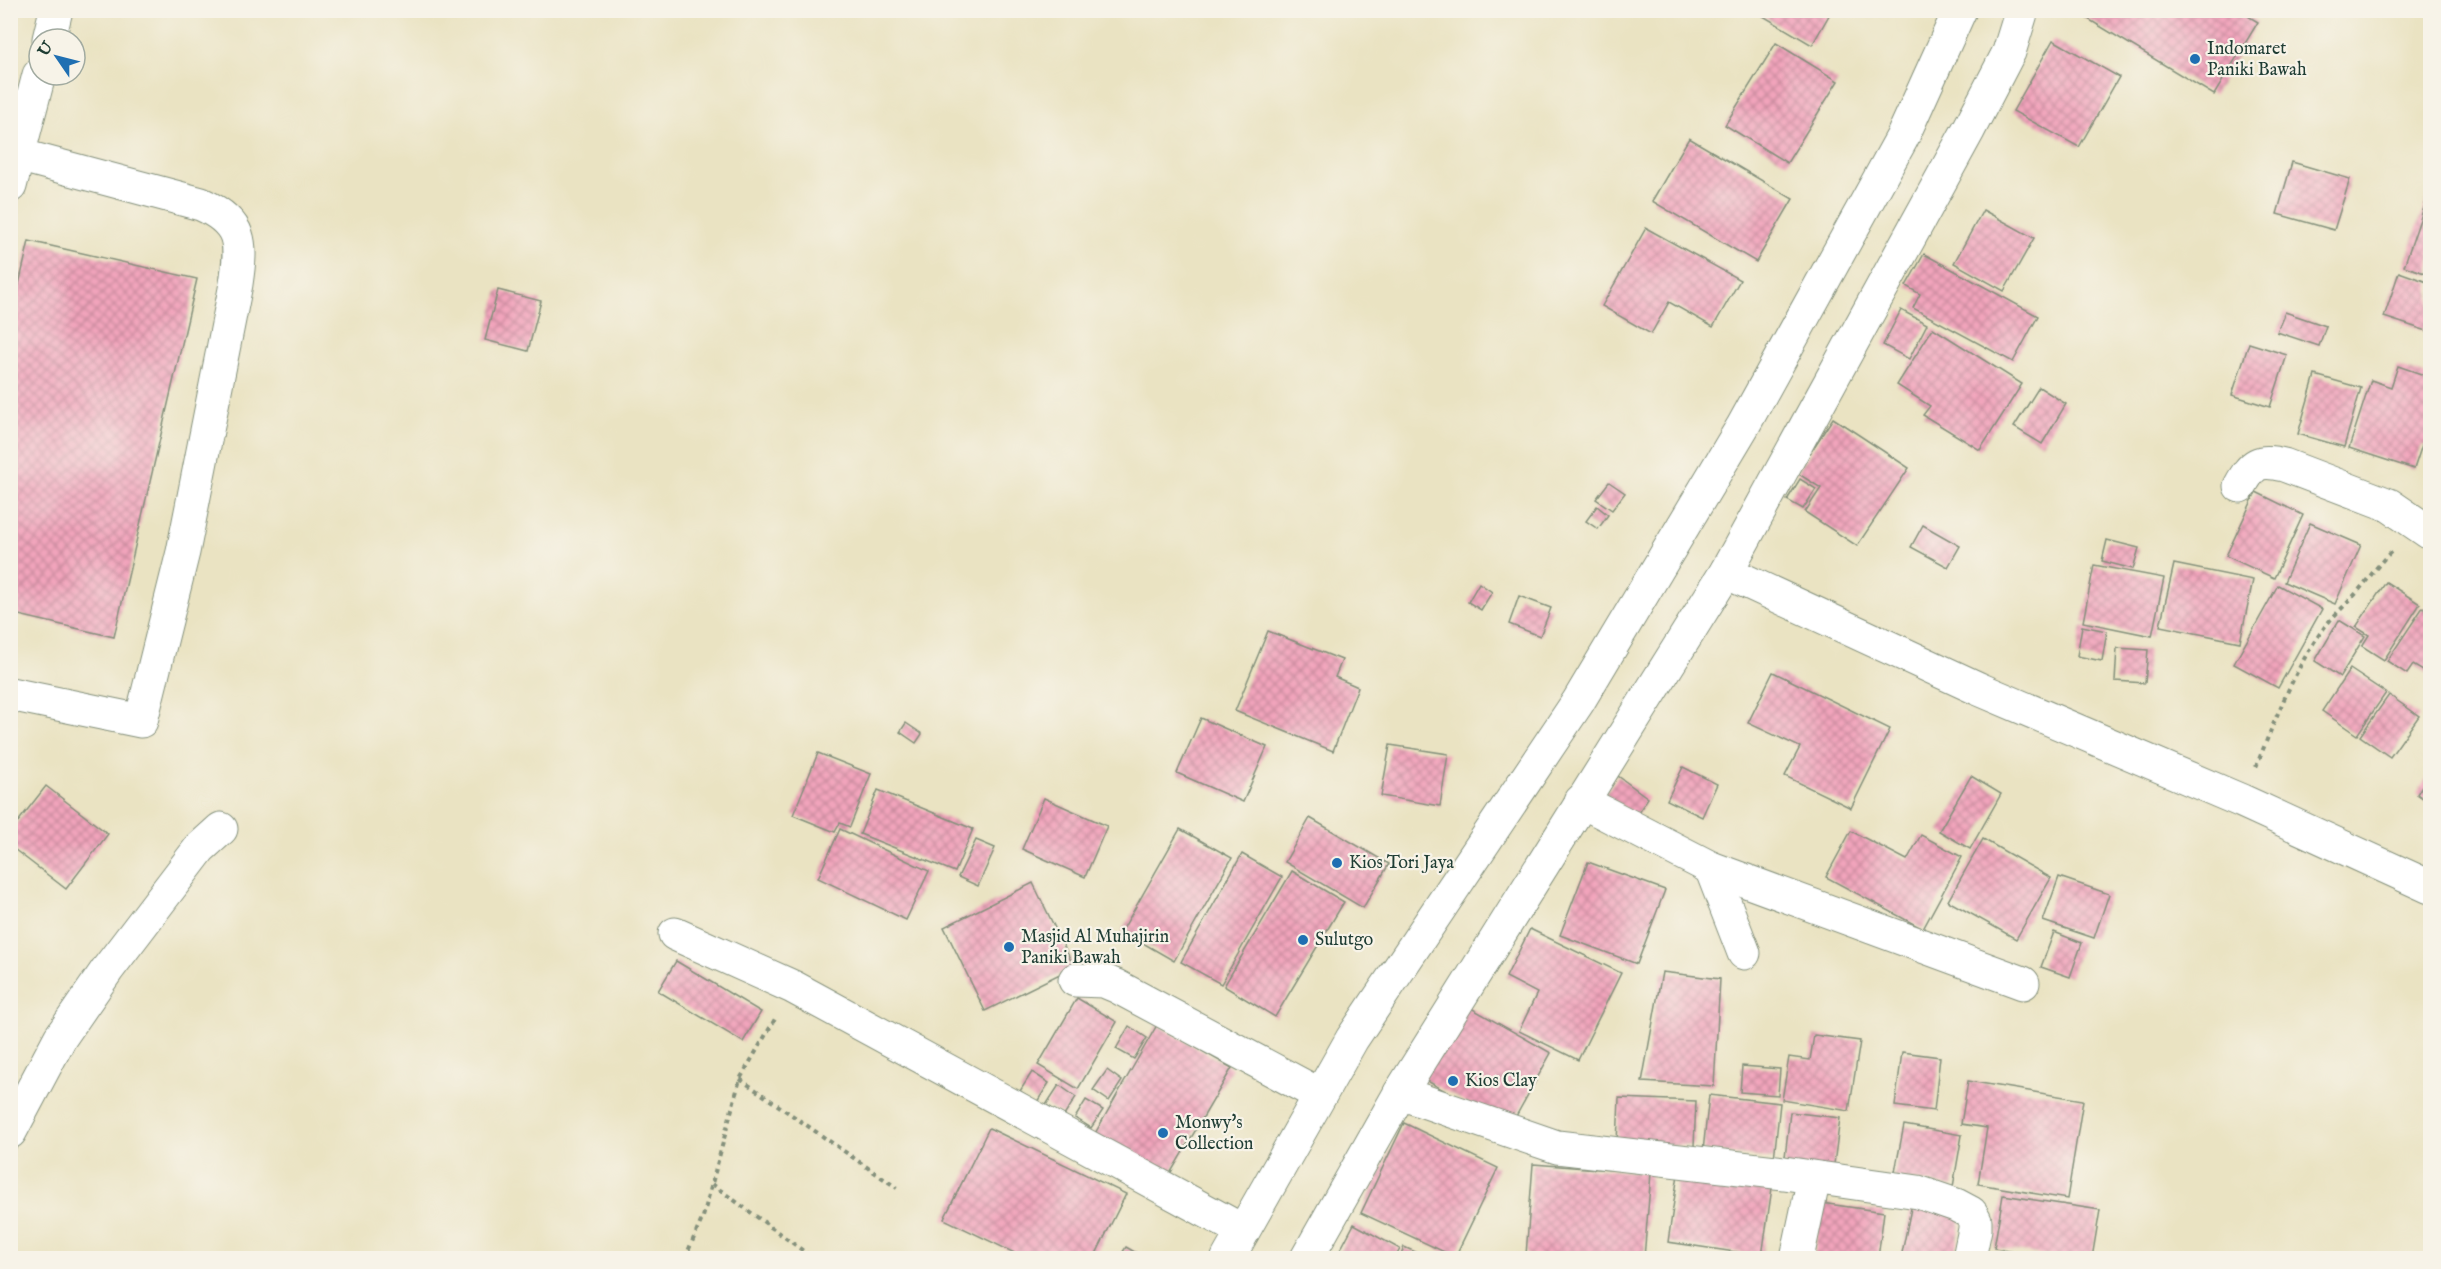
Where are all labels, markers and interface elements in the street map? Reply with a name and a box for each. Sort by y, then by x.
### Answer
north arrow [27,27,87,87]
text: U [34,38,59,62]
place label: Indomaret Paniki Bawah [2207,38,2307,82]
marker: Indomaret Paniki Bawah [2188,52,2202,66]
place label: Kios Tori Jaya [1349,852,1454,875]
marker: Kios Tori Jaya [1330,856,1344,870]
place label: Masjid Al Muhajirin Paniki Bawah [1021,926,1170,970]
place label: Sulutgo [1315,929,1374,952]
marker: Sulutgo [1296,933,1310,947]
marker: Masjid Al Muhajirin Paniki Bawah [1002,940,1016,954]
place label: Kios Clay [1465,1070,1537,1093]
marker: Kios Clay [1446,1074,1460,1088]
place label: Monwy's Collection [1175,1112,1254,1156]
marker: Monwy's Collection [1156,1126,1170,1140]

